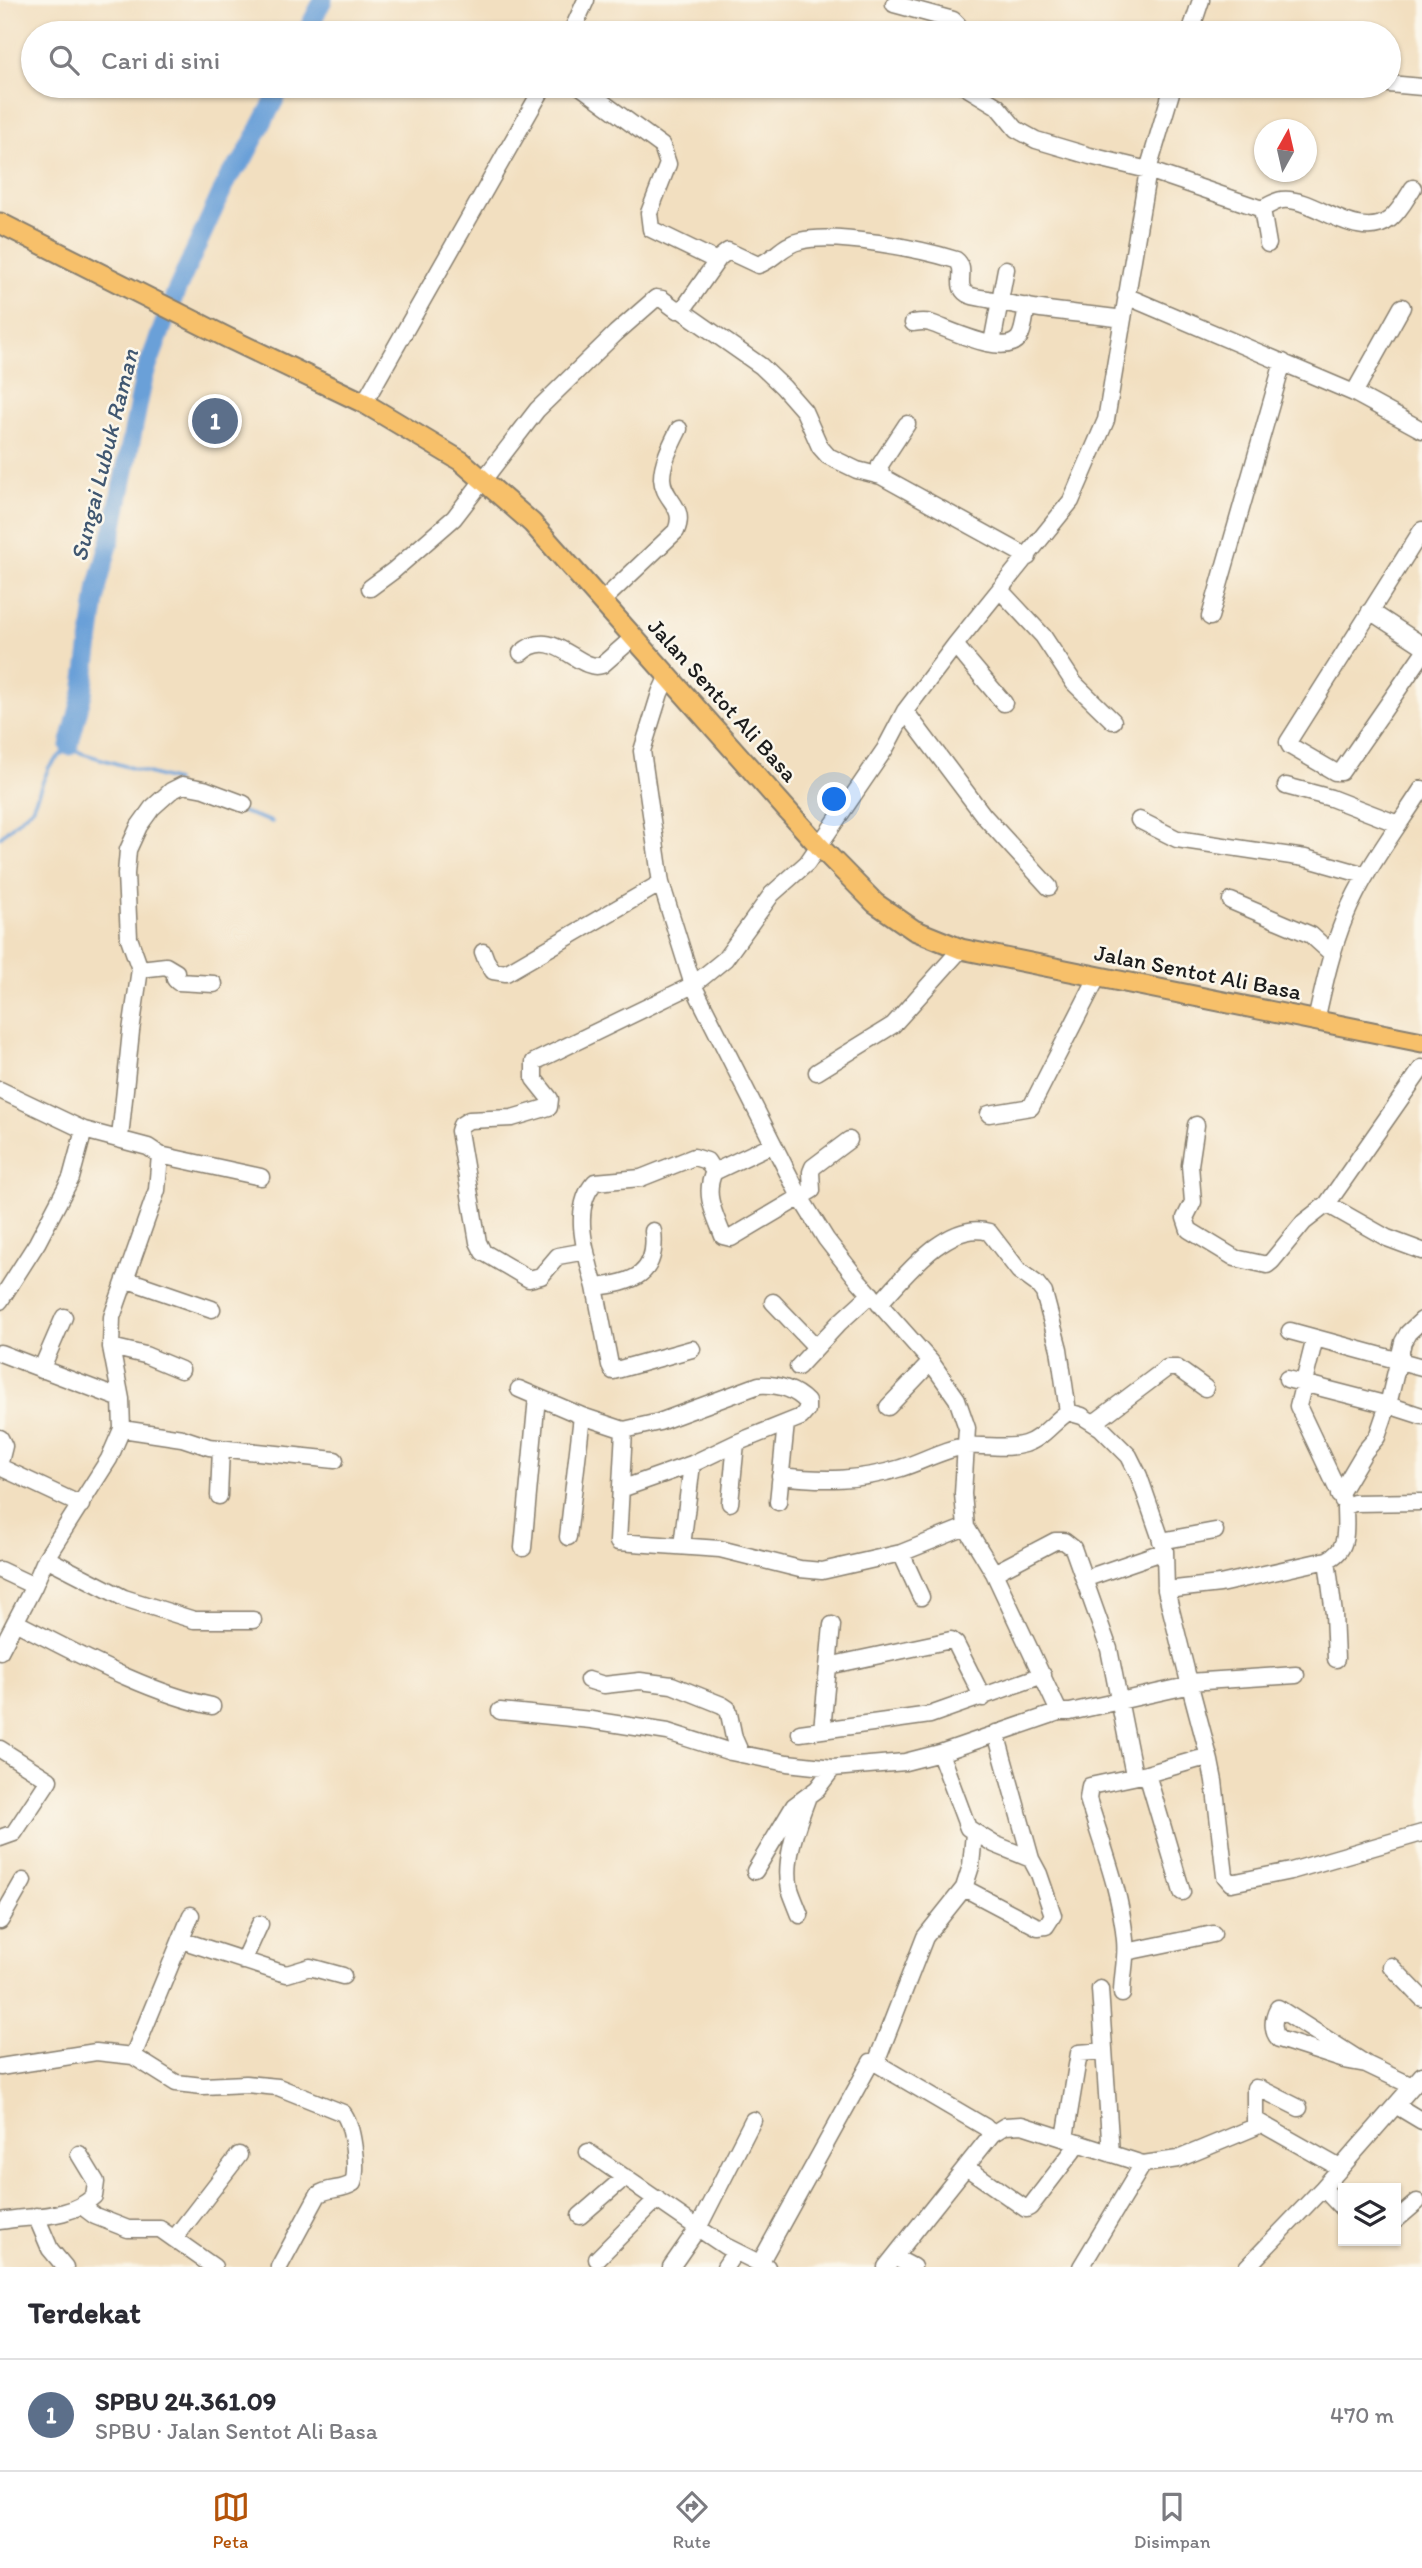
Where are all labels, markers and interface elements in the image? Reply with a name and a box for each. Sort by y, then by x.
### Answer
search box [21,21,1401,98]
icon: search [45,41,83,79]
text: Cari di sini [101,44,220,76]
north arrow [1254,119,1317,182]
water label: Sungai Lubuk Raman [64,346,144,564]
pin: 1 [192,395,238,447]
street label: Jalan Sentot Ali Basa [642,612,804,788]
your location [817,782,851,816]
street label: Jalan Sentot Ali Basa [1092,938,1304,1006]
map controls [1338,2183,1401,2246]
button: layers [1338,2183,1401,2246]
text: Terdekat [28,2294,141,2331]
text: SPBU 24.361.09 [95,2385,276,2417]
text: 1 [46,2401,56,2429]
text: 470 m [1330,2401,1394,2429]
text: SPBU · Jalan Sentot Ali Basa [95,2417,378,2445]
tab: Peta [212,2488,250,2553]
tab: Rute [673,2488,711,2553]
tab: Disimpan [1134,2488,1210,2553]

